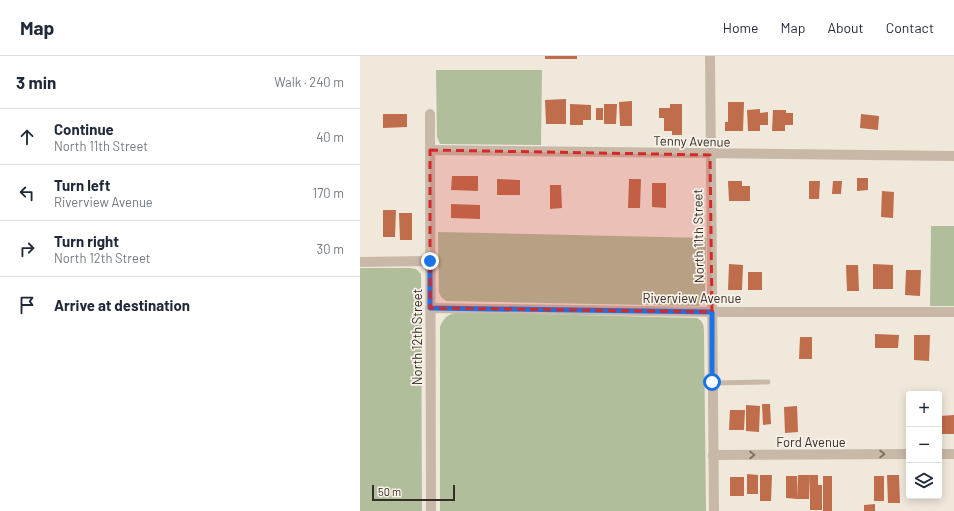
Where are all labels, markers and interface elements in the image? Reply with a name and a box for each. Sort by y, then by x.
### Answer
text: Map [20,16,54,39]
text: Home [723,19,759,36]
text: Map [781,19,805,36]
text: About [827,19,864,36]
text: Contact [886,19,934,36]
text: 3 min [16,72,56,92]
text: Walk · 240 m [274,74,344,90]
text: Continue [54,120,114,138]
icon: ahead [16,126,38,148]
text: 40 m [316,129,344,145]
street label: Tenny Avenue [653,132,731,150]
text: North 11th Street [54,138,148,154]
text: Turn left [54,176,110,194]
icon: left [16,182,38,204]
text: 170 m [313,185,344,201]
street label: North 11th Street [689,189,707,283]
text: Riverview Avenue [54,194,153,210]
text: Turn right [54,232,119,250]
icon: right [16,238,38,260]
text: 30 m [317,241,344,257]
text: North 12th Street [54,250,150,266]
route end [421,252,439,270]
street label: North 12th Street [409,289,425,385]
street label: Riverview Avenue [643,290,741,306]
icon: arrive [16,294,38,316]
text: Arrive at destination [54,296,190,314]
route start [703,373,721,391]
map controls [906,391,942,499]
button: + [906,391,942,427]
button: − [906,427,942,463]
street label: Ford Avenue [776,434,846,450]
one-way arrow [879,450,885,458]
one-way arrow [749,451,755,459]
button: layers [906,463,942,499]
scale bar [372,483,455,502]
text: 50 m [378,485,401,498]

